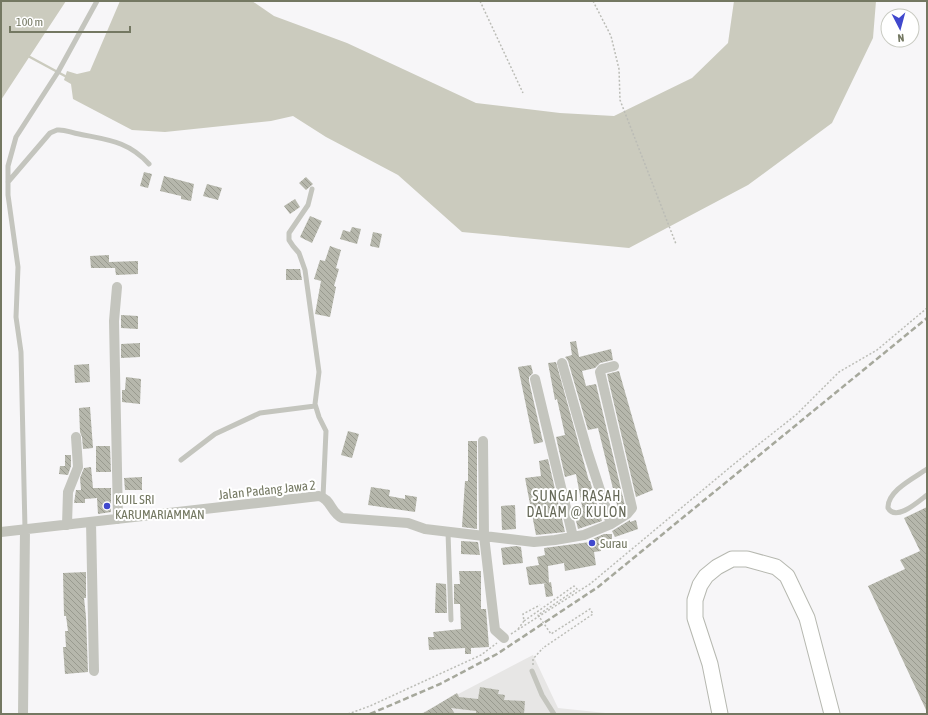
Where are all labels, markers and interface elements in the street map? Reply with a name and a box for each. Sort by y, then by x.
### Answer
scale bar [10,8,130,34]
north arrow [880,8,920,48]
text: 100 m [16,15,43,29]
text: N [897,32,905,44]
street label: Jalan Padang Jawa 2 [218,477,316,503]
district label: SUNGAI RASAH DALAM @ KULON [527,488,627,520]
place label: KUIL SRI KARUMARIAMMAN [115,492,205,522]
marker: KUIL SRI KARUMARIAMMAN [102,501,112,511]
place label: Surau [600,536,628,551]
marker: Surau [587,538,597,548]

